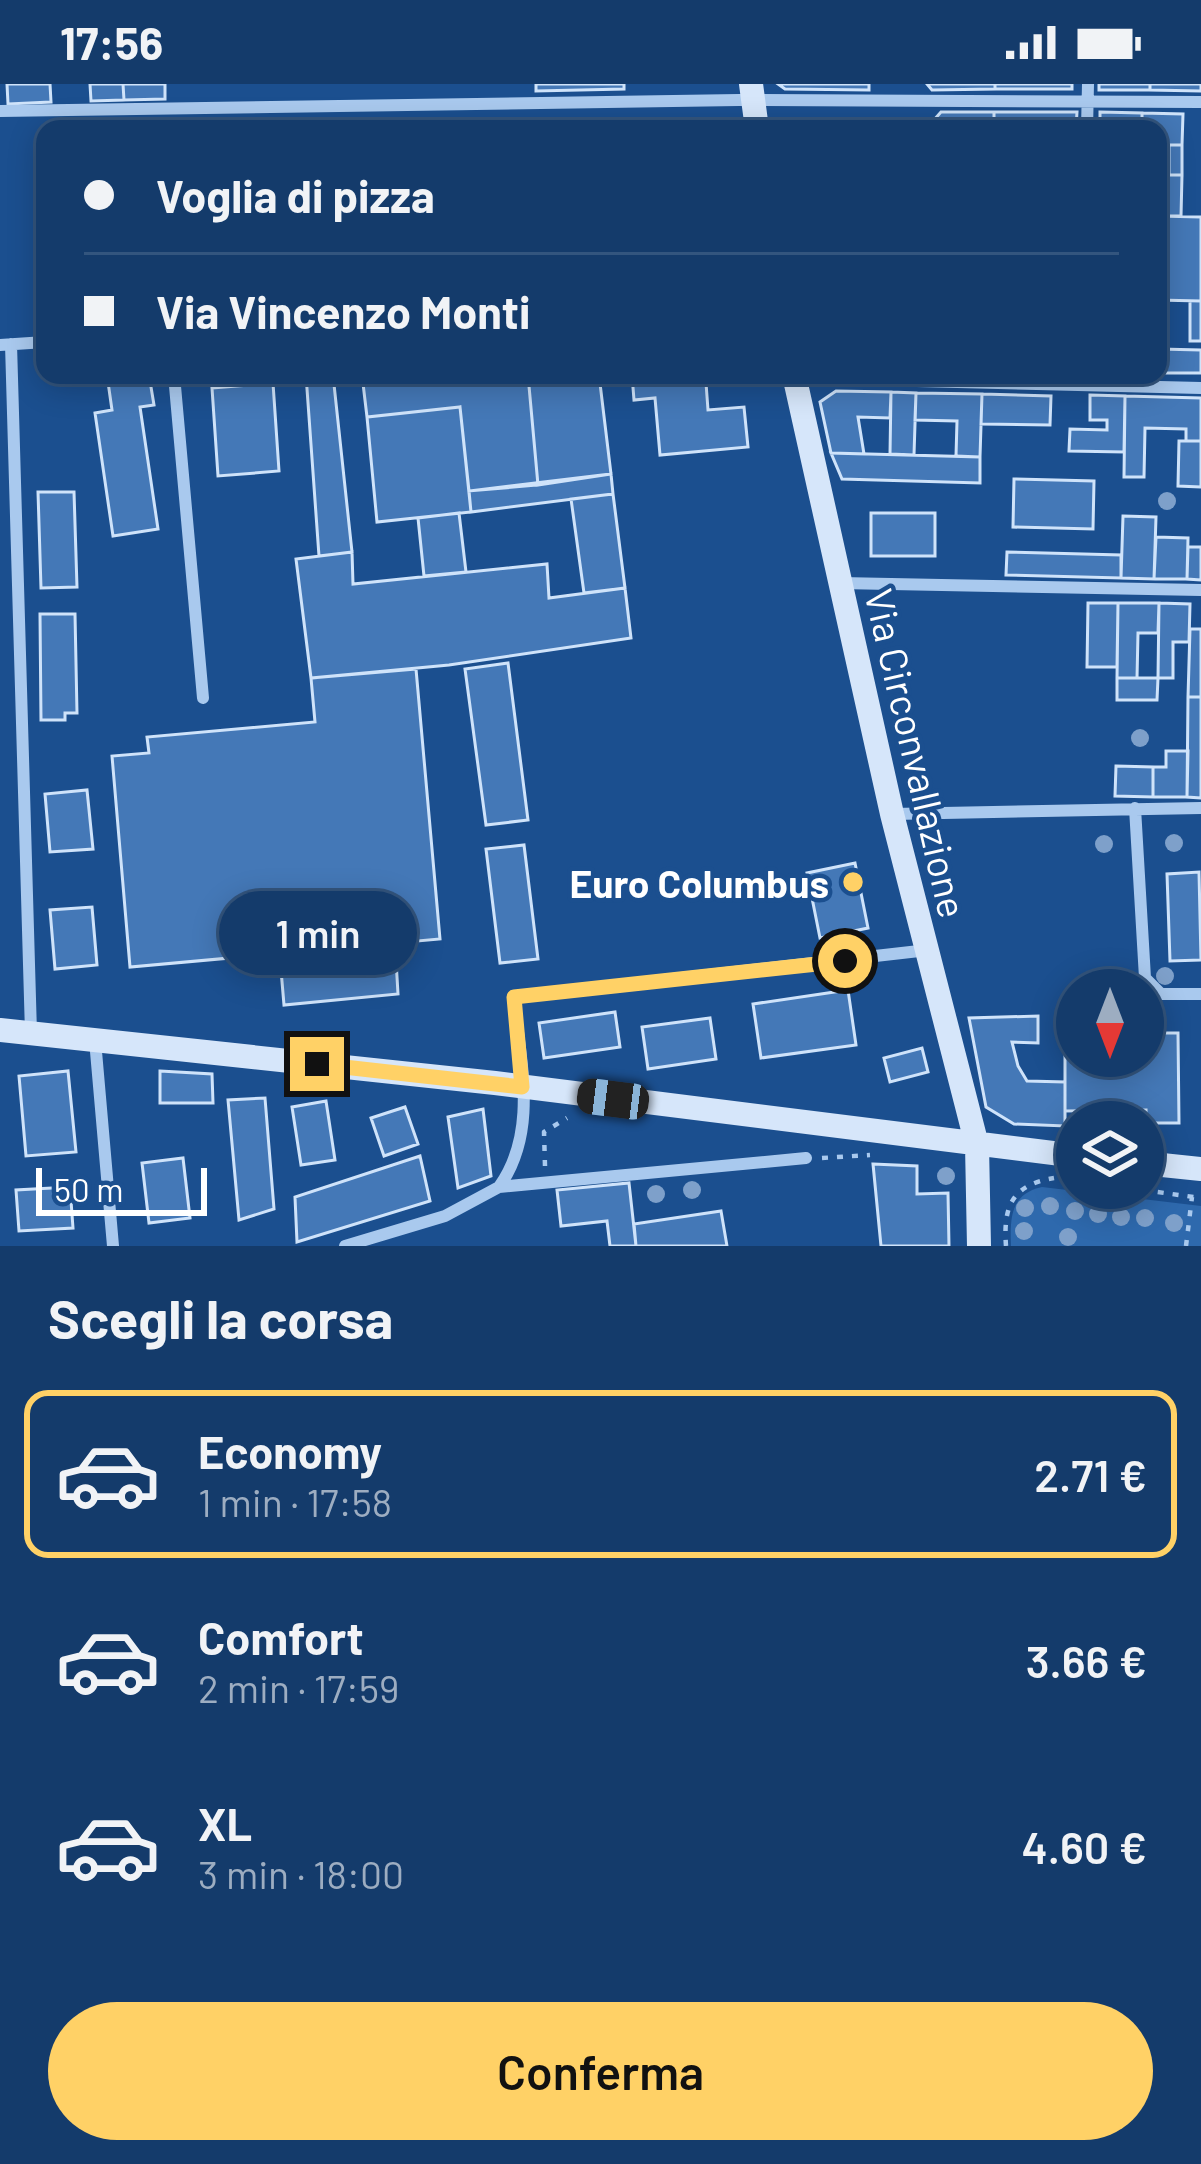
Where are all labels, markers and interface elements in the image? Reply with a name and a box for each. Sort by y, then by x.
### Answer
text: 17:56 [60,15,163,69]
text: Voglia di pizza [156,168,435,222]
text: Via Vincenzo Monti [156,284,530,338]
street label: Via Circonvallazione [856,584,978,922]
place label: Euro Columbus [569,859,829,906]
marker: Euro Columbus [840,869,866,895]
callout: 1 min [218,890,416,974]
text: 1 min [275,909,361,956]
route start [818,934,872,988]
north arrow [1056,969,1164,1077]
map controls [1056,969,1164,1209]
route end [290,1037,344,1091]
car [575,1077,651,1121]
button: layers [1056,1101,1164,1209]
scale bar [36,1162,207,1215]
text: 50 m [54,1169,124,1209]
text: Scegli la corsa [48,1285,393,1350]
icon: car [54,1420,162,1528]
text: Economy [198,1424,382,1478]
text: 2.71 € [1034,1447,1147,1501]
text: 1 min · 17:58 [198,1478,392,1525]
icon: car [54,1606,162,1714]
text: Comfort [198,1610,364,1664]
text: 3.66 € [1026,1633,1147,1687]
text: 2 min · 17:59 [198,1664,399,1711]
icon: car [54,1792,162,1900]
text: XL [198,1796,252,1850]
text: 4.60 € [1021,1819,1147,1873]
text: 3 min · 18:00 [198,1850,404,1897]
button: Conferma [48,2002,1153,2140]

